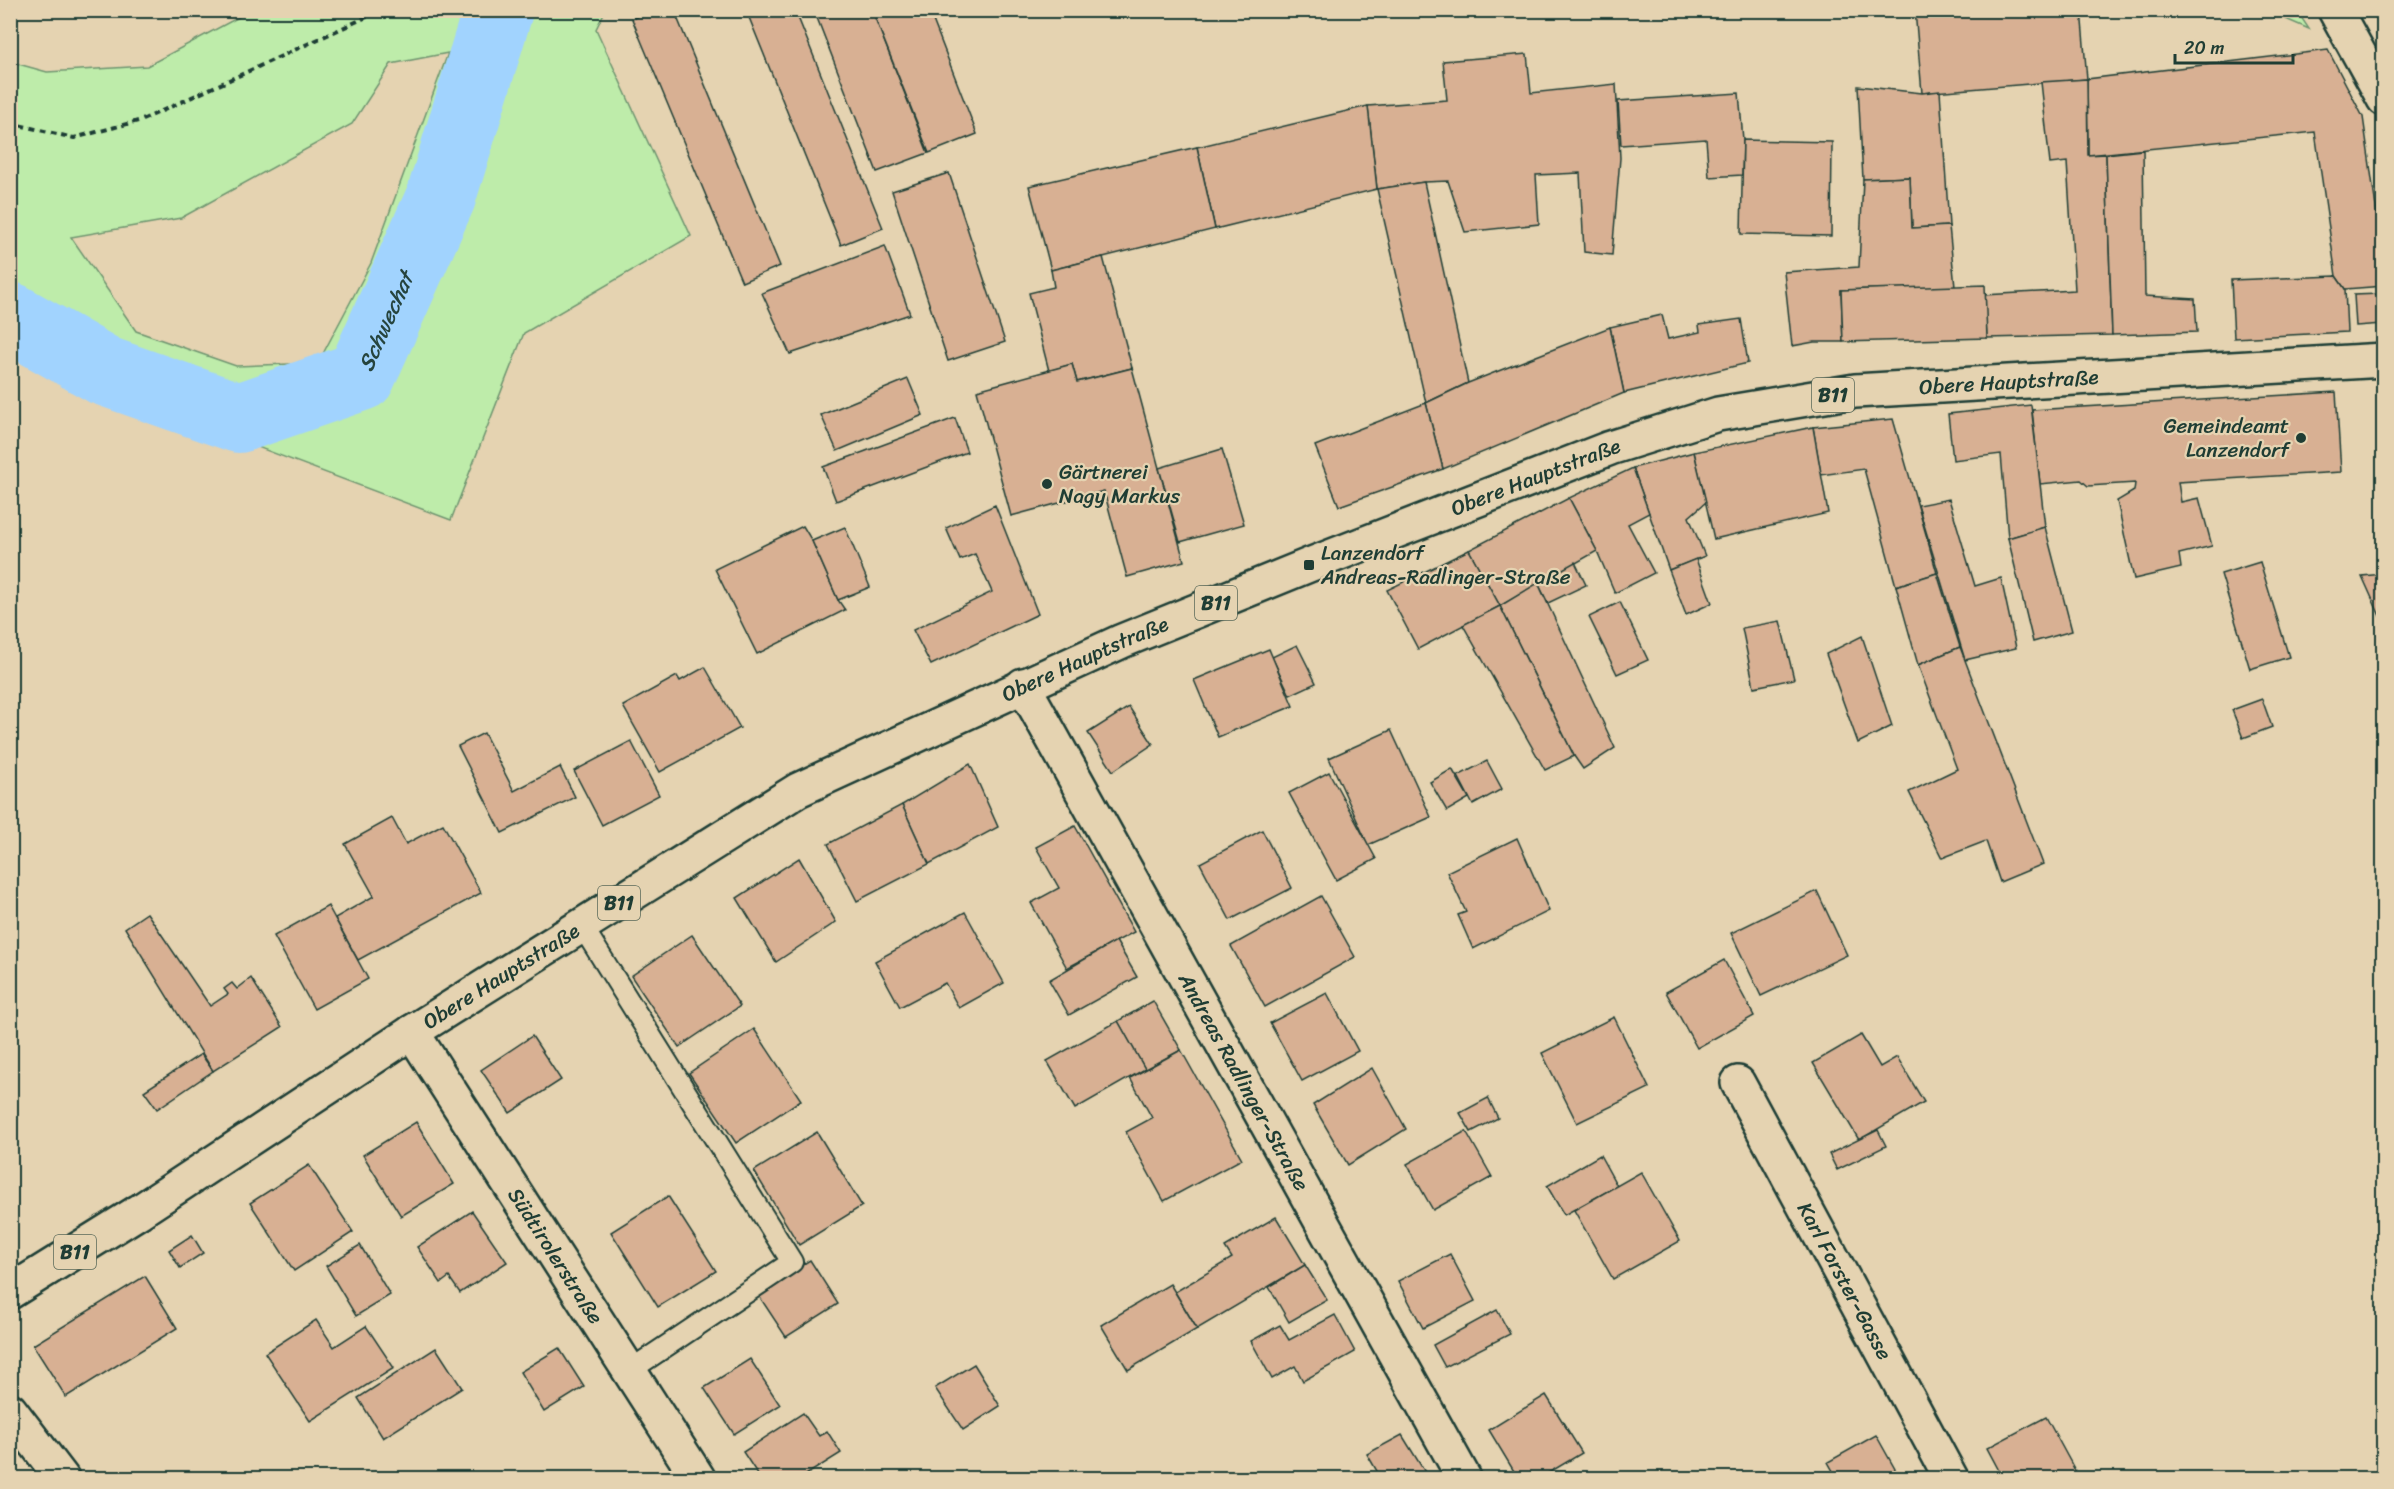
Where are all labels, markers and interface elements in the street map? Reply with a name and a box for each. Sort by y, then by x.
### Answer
scale bar [2175,27,2294,65]
text: 20 m [2184,32,2224,64]
water label: Schwechat [346,263,426,378]
street label: Obere Hauptstraße [1918,358,2100,406]
road number: B11 [1812,378,1854,412]
place label: Gemeindeamt Lanzendorf [2163,407,2291,469]
street label: Obere Hauptstraße [1445,427,1625,527]
marker: Gemeindeamt Lanzendorf [2294,431,2308,445]
place label: Gärtnerei Nagy Markus [1059,453,1181,515]
marker: Gärtnerei Nagy Markus [1040,477,1054,491]
place label: Lanzendorf Andreas-Radlinger-Straße [1320,534,1571,596]
marker: Lanzendorf Andreas-Radlinger-Straße [1302,558,1316,572]
road number: B11 [1195,586,1237,620]
street label: Obere Hauptstraße [995,605,1174,713]
road number: B11 [598,886,640,920]
street label: Obere Hauptstraße [415,912,587,1040]
street label: Andreas Radlinger-Straße [1167,964,1320,1198]
street label: Südtirolerstraße [497,1180,614,1332]
street label: Karl Forster-Gasse [1786,1195,1903,1367]
road number: B11 [54,1235,96,1269]

